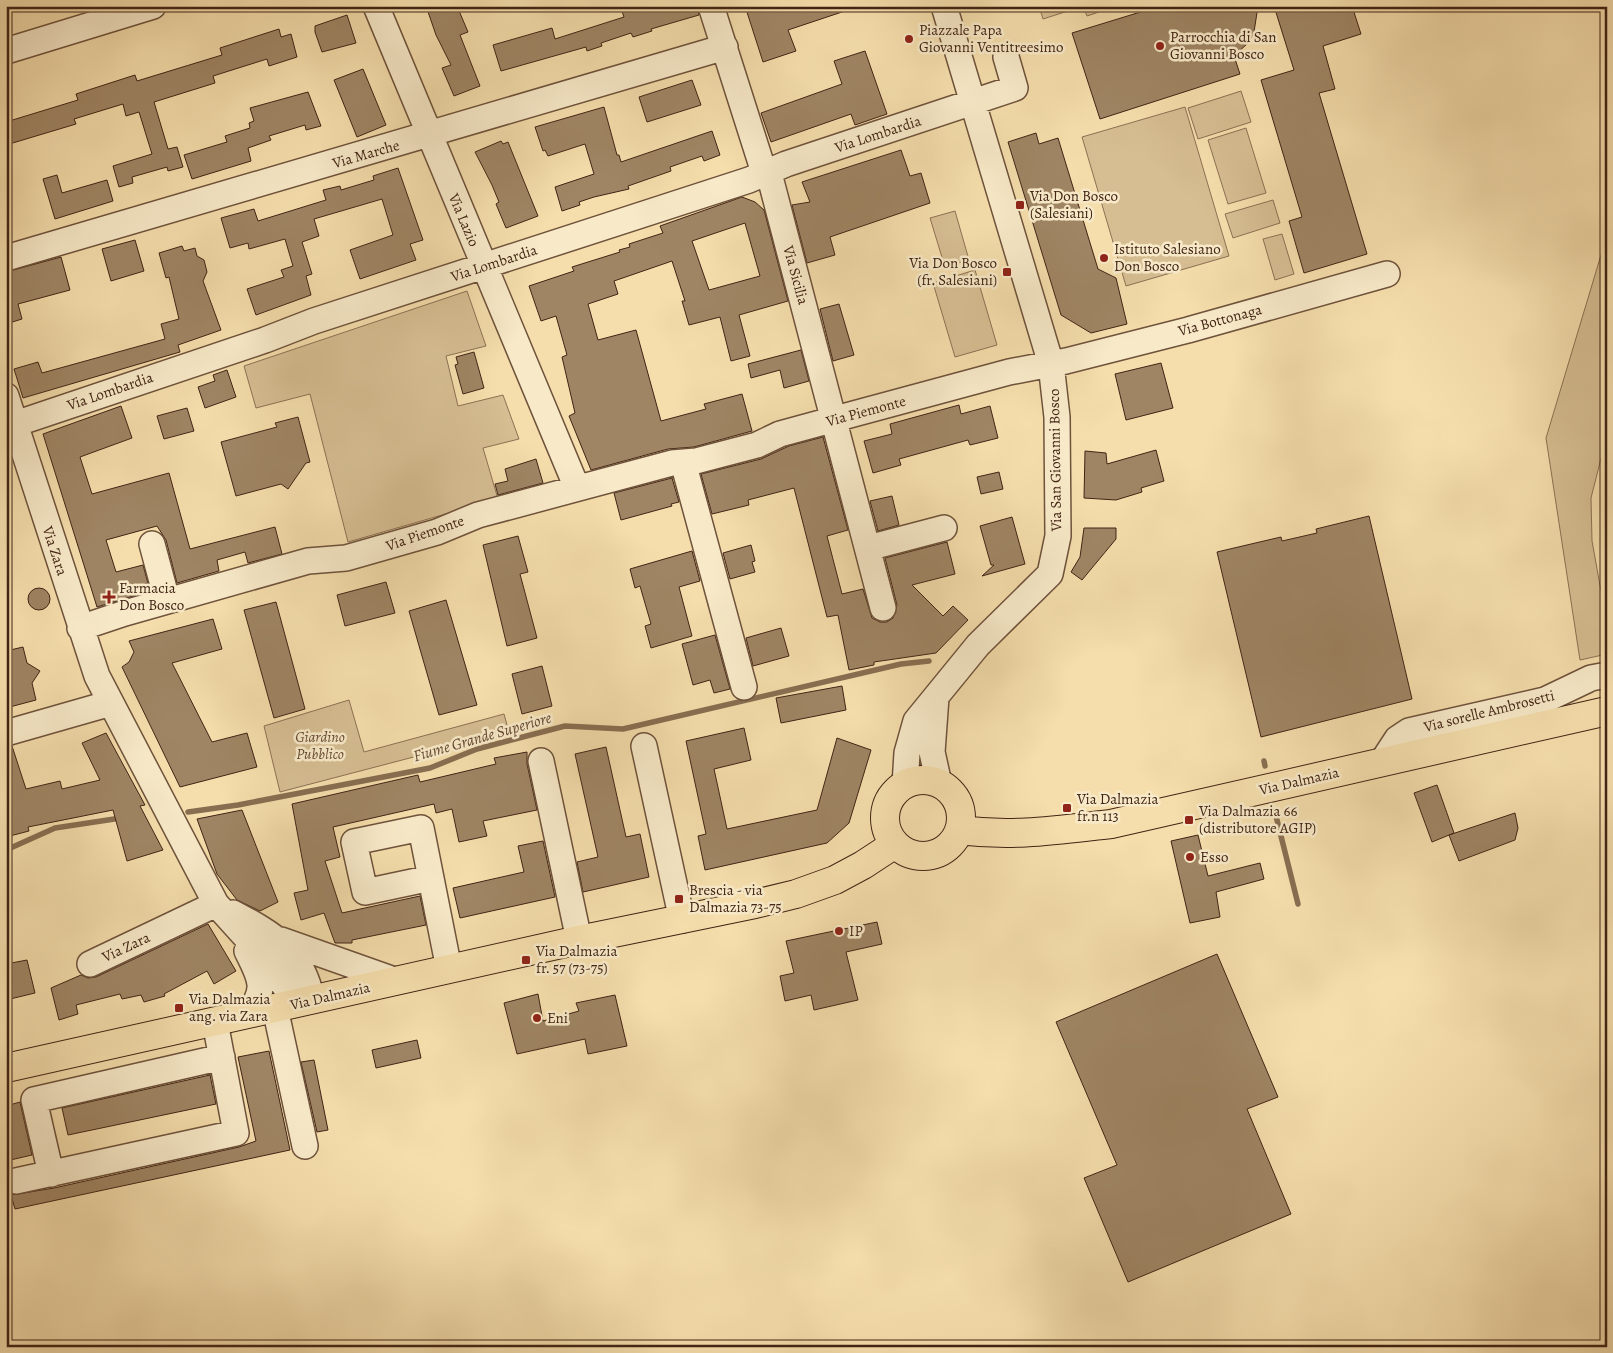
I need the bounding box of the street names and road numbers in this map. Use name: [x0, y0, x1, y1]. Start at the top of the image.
street label: Via Lombardia: [831, 111, 924, 158]
street label: Via Marche: [329, 135, 402, 173]
street label: Via Lazio: [443, 189, 484, 250]
street label: Via Lombardia: [447, 240, 540, 287]
street label: Via Sicilia: [778, 242, 813, 307]
street label: Via Bottonaga: [1175, 299, 1264, 341]
street label: Via Lombardia: [63, 367, 156, 415]
street label: Via San Giovanni Bosco: [1044, 388, 1066, 533]
street label: Via Piemonte: [823, 391, 908, 431]
street label: Via Piemonte: [382, 510, 467, 556]
street label: Via Zara: [37, 523, 72, 578]
street label: Via sorelle Ambrosetti: [1421, 685, 1556, 737]
street label: Via Dalmazia: [1256, 762, 1341, 800]
street label: Via Zara: [98, 927, 153, 967]
street label: Via Dalmazia: [287, 977, 372, 1015]

